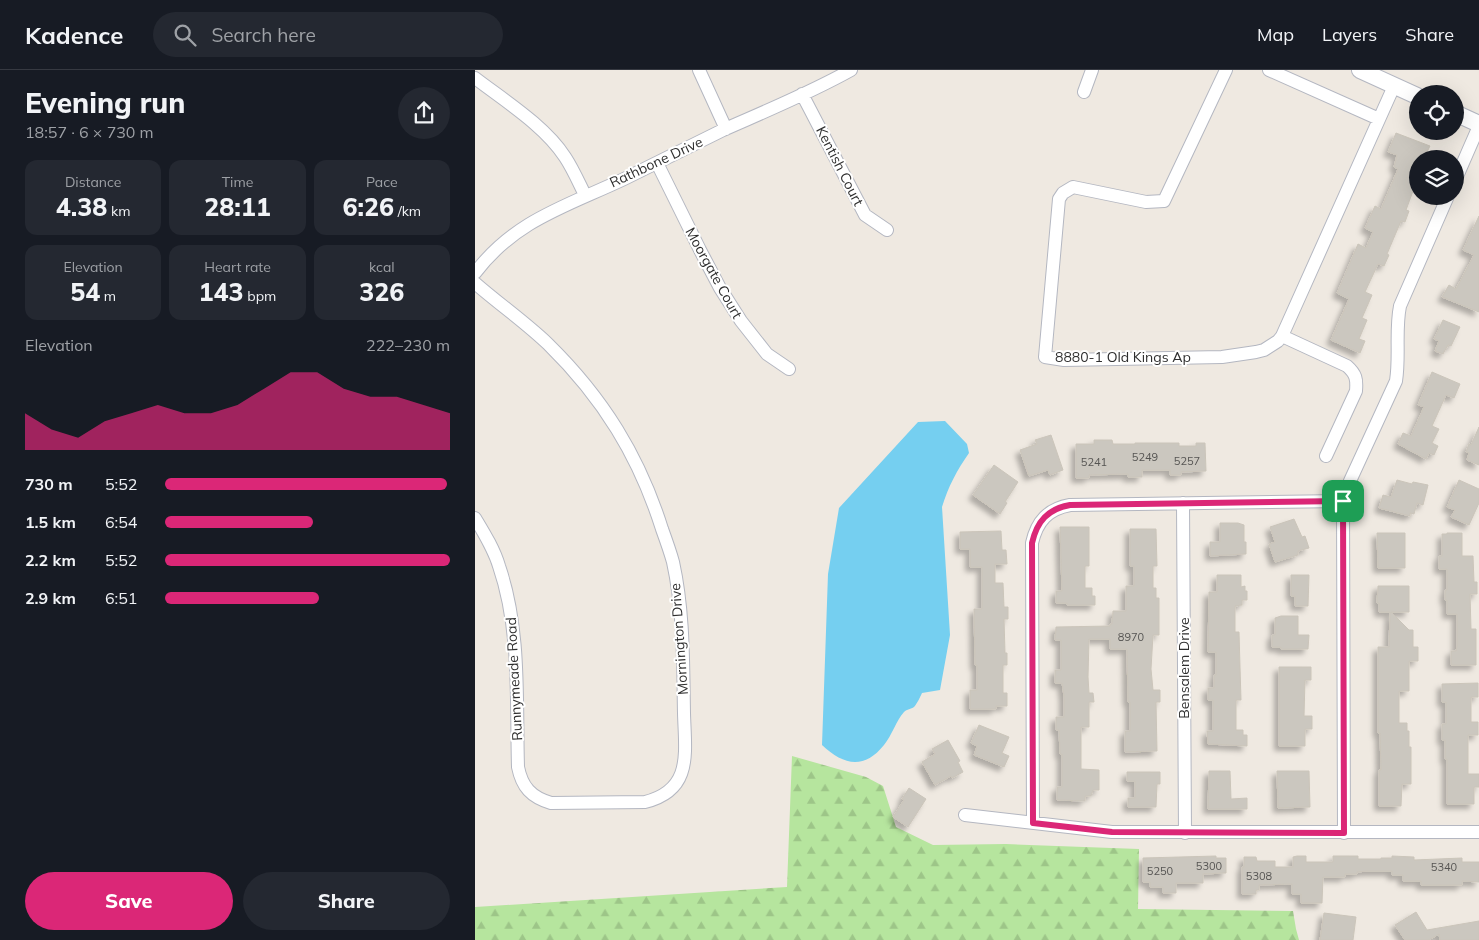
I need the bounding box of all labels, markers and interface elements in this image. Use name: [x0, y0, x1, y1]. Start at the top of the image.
search box: [153, 12, 503, 57]
text: Kadence: [25, 20, 123, 50]
icon: search: [171, 21, 199, 49]
text: Search here: [211, 23, 316, 47]
text: Map: [1257, 23, 1294, 46]
text: Layers: [1322, 23, 1377, 46]
text: Share: [1405, 23, 1454, 46]
text: Evening run: [25, 85, 185, 120]
map controls: [1409, 85, 1464, 205]
button: locate: [1409, 85, 1464, 140]
button: share: [398, 87, 450, 139]
text: 18:57 · 6 × 730 m: [25, 122, 154, 142]
street label: Kentish Court: [812, 123, 868, 209]
street label: Rathbone Drive: [606, 133, 706, 191]
button: layers: [1409, 150, 1464, 205]
text: Distance: [65, 173, 121, 191]
text: Time: [222, 173, 253, 191]
text: Pace: [366, 173, 398, 191]
text: 4.38: [56, 191, 107, 222]
text: 28:11: [204, 191, 271, 222]
text: 6:26: [343, 191, 394, 222]
text: km: [107, 202, 131, 220]
text: /km: [394, 202, 421, 220]
street label: Moorgate Court: [682, 224, 747, 322]
text: Elevation: [64, 258, 123, 276]
text: Heart rate: [204, 258, 271, 276]
text: kcal: [369, 258, 395, 276]
text: 54: [70, 276, 100, 307]
text: 143: [199, 276, 244, 307]
text: 326: [359, 276, 404, 307]
text: m: [100, 287, 116, 305]
text: bpm: [244, 287, 276, 305]
text: Elevation: [25, 335, 93, 355]
text: 222–230 m: [366, 335, 450, 355]
street label: 8880-1 Old Kings Ap: [1055, 348, 1191, 366]
house number: 5249: [1132, 450, 1158, 464]
house number: 5257: [1174, 454, 1200, 468]
house number: 5241: [1081, 455, 1107, 469]
text: 730 m: [25, 474, 73, 494]
text: 5:52: [105, 474, 137, 494]
pin: [1322, 480, 1364, 522]
icon: arrive: [1329, 487, 1357, 515]
text: 1.5 km: [25, 512, 76, 532]
text: 6:54: [105, 512, 137, 532]
text: 2.2 km: [25, 550, 76, 570]
text: 5:52: [105, 550, 137, 570]
street label: Mornington Drive: [666, 583, 692, 695]
text: 2.9 km: [25, 588, 76, 608]
text: 6:51: [105, 588, 137, 608]
street label: Runnymeade Road: [502, 617, 526, 741]
street label: Bensalem Drive: [1175, 617, 1193, 719]
house number: 8970: [1118, 630, 1145, 644]
house number: 5300: [1196, 859, 1223, 873]
house number: 5340: [1431, 860, 1458, 874]
house number: 5250: [1147, 864, 1174, 878]
house number: 5308: [1246, 869, 1273, 883]
button: Save: [25, 872, 233, 930]
button: Share: [243, 872, 450, 930]

